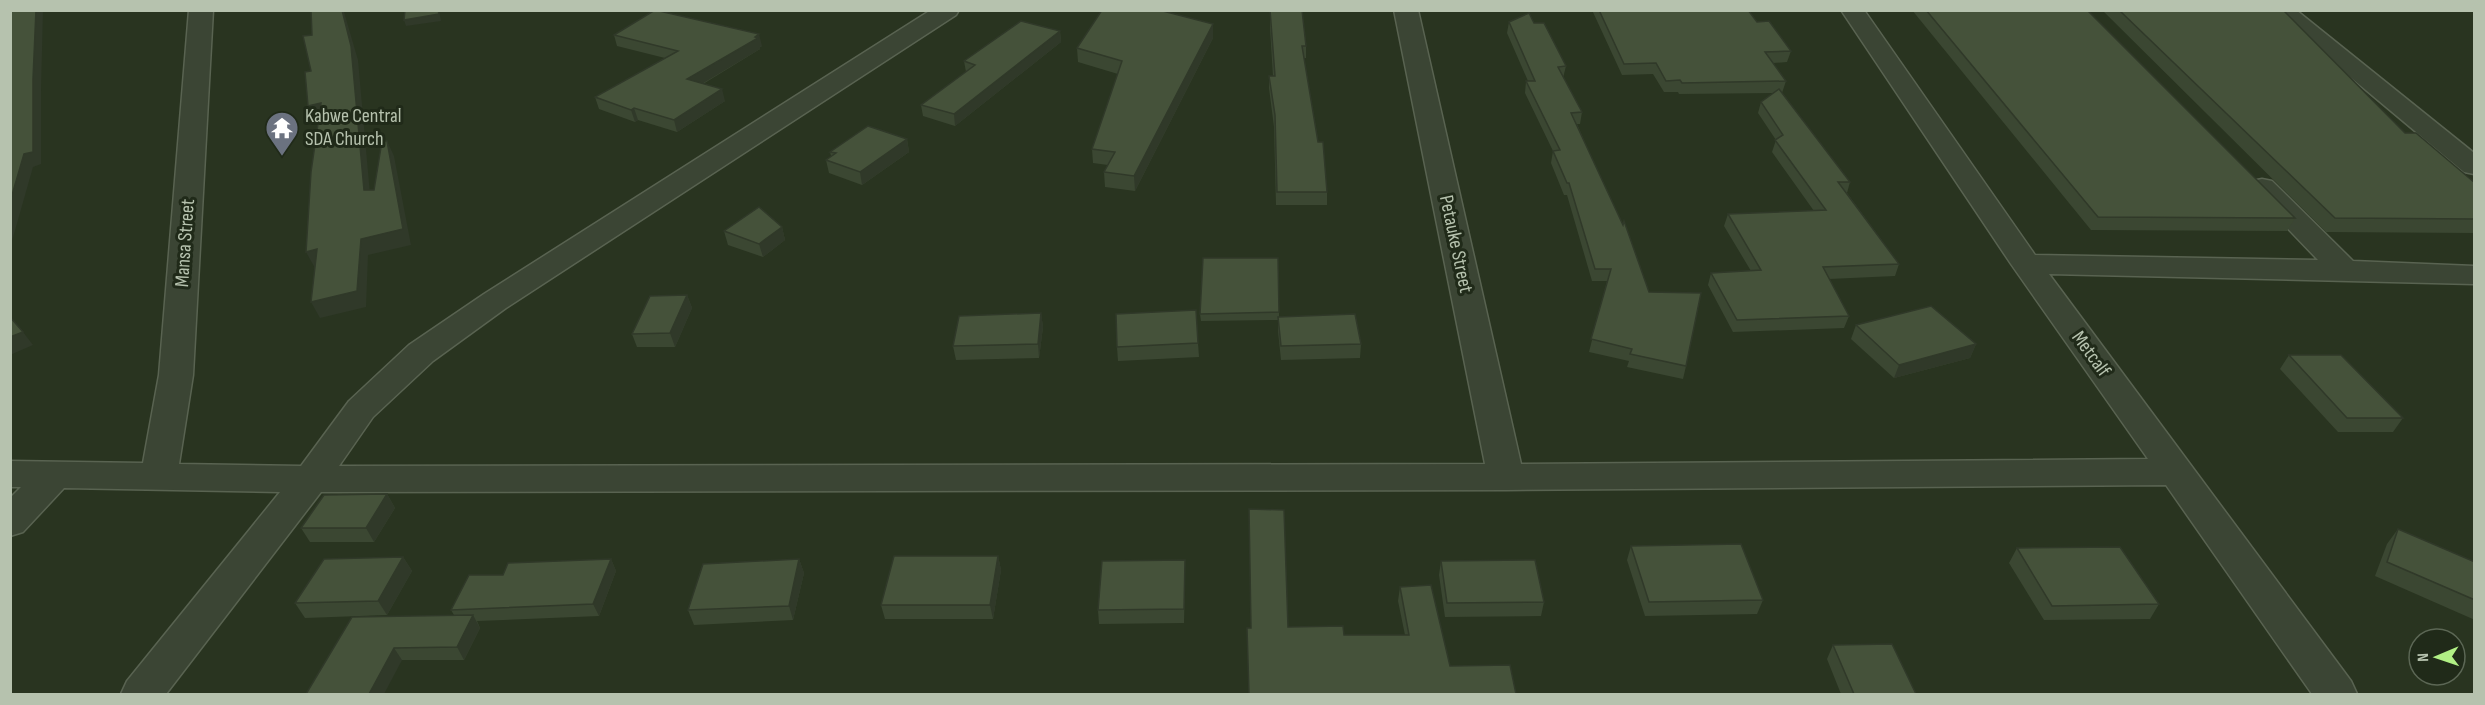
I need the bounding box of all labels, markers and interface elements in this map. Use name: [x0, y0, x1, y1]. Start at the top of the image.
place label: Kabwe Central SDA Church: [305, 104, 401, 151]
temple icon: Kabwe Central SDA Church: [264, 110, 300, 157]
street label: Petauke Street: [1434, 193, 1478, 295]
street label: Mansa Street: [170, 198, 200, 288]
street label: Metcalf: [2066, 326, 2116, 382]
north arrow: [2407, 627, 2467, 687]
text: N: [2414, 653, 2433, 662]

